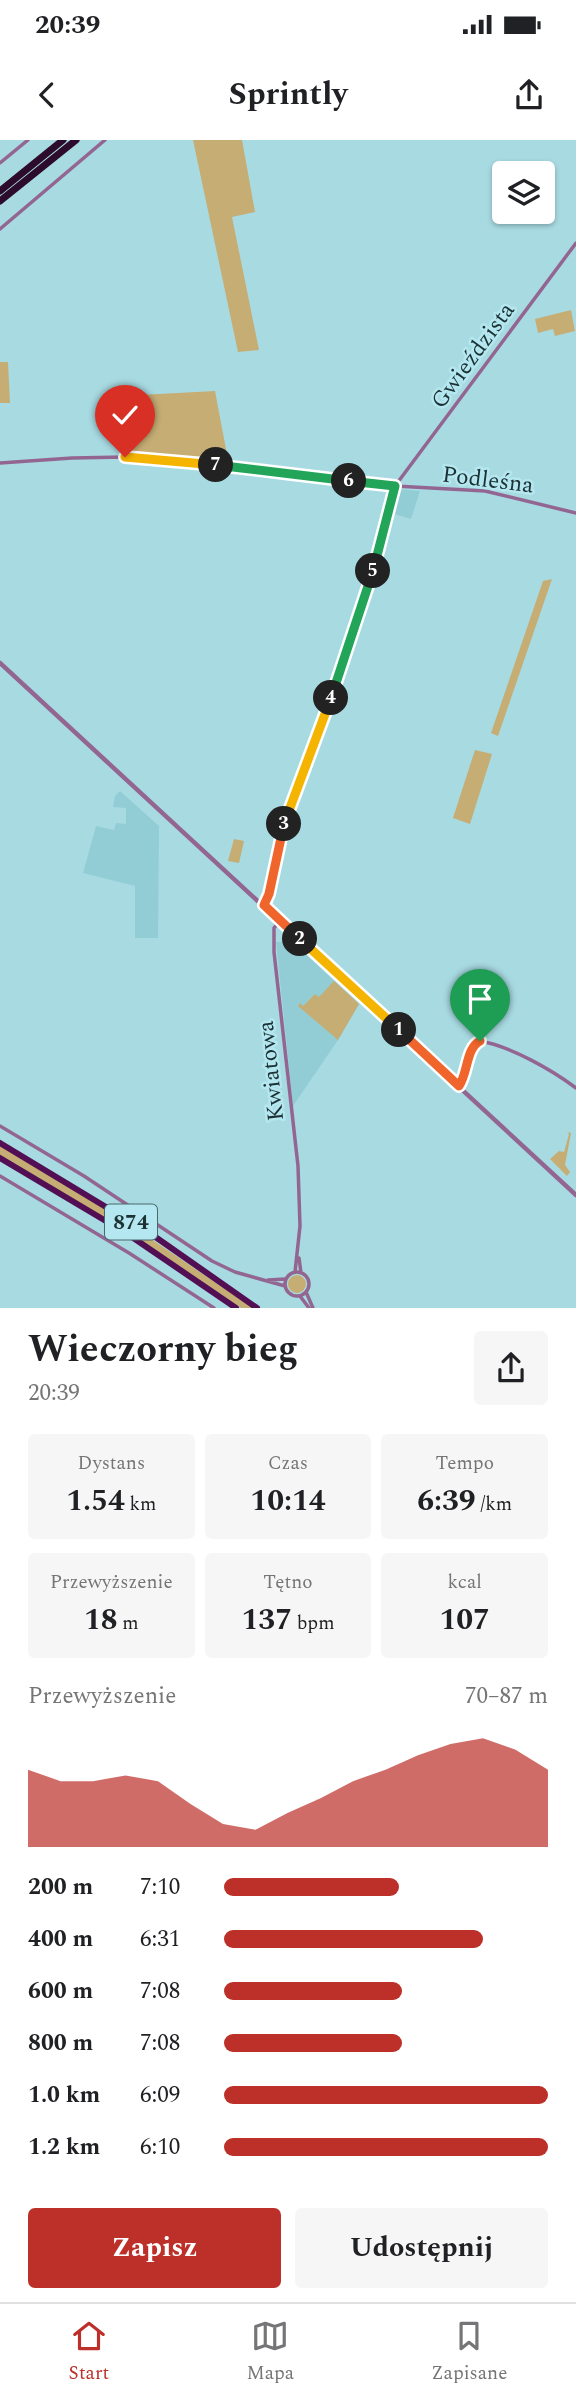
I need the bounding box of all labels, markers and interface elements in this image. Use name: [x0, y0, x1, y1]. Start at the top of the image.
text: 20:39: [35, 5, 100, 45]
text: Sprintly: [228, 70, 348, 119]
icon: back: [28, 76, 66, 114]
icon: share: [510, 76, 548, 114]
map controls: [492, 161, 555, 224]
button: layers: [492, 161, 555, 224]
street label: Gwieździsta: [422, 295, 524, 416]
pin: [95, 385, 155, 457]
icon: check: [106, 396, 144, 434]
pin: 7: [198, 448, 234, 482]
text: 7: [210, 450, 221, 479]
street label: Podleśna: [440, 458, 536, 503]
pin: 6: [332, 464, 366, 498]
text: 6: [343, 466, 354, 495]
pin: 5: [356, 554, 390, 588]
text: 5: [367, 556, 378, 585]
pin: 4: [314, 680, 348, 716]
text: 4: [325, 683, 336, 712]
pin: 3: [266, 806, 302, 842]
text: 3: [278, 809, 289, 838]
pin: 2: [282, 922, 318, 956]
text: 2: [294, 924, 305, 953]
pin: [450, 969, 510, 1041]
icon: arrive: [461, 980, 499, 1018]
pin: 1: [382, 1012, 416, 1048]
text: 1: [393, 1015, 404, 1044]
street label: Kwiatowa: [249, 1019, 294, 1123]
road number: 874: [105, 1204, 157, 1240]
text: Wieczorny bieg: [28, 1321, 298, 1379]
button: share: [474, 1331, 548, 1405]
text: 20:39: [28, 1376, 80, 1411]
text: Dystans: [78, 1449, 145, 1478]
text: Czas: [268, 1449, 308, 1478]
text: Tempo: [435, 1449, 494, 1478]
text: 1.54: [66, 1478, 125, 1524]
text: 10:14: [250, 1478, 326, 1524]
text: 6:39: [417, 1478, 476, 1524]
text: km: [125, 1490, 156, 1519]
text: /km: [476, 1490, 512, 1519]
text: Przewyższenie: [50, 1568, 173, 1597]
text: Tętno: [263, 1568, 313, 1597]
text: kcal: [448, 1568, 482, 1597]
text: 18: [84, 1597, 118, 1643]
text: 137: [241, 1597, 292, 1643]
text: 107: [439, 1597, 490, 1643]
text: m: [118, 1609, 139, 1638]
text: bpm: [292, 1609, 335, 1638]
text: Przewyższenie: [28, 1679, 176, 1714]
text: 70–87 m: [465, 1679, 548, 1714]
text: 200 m: [28, 1870, 93, 1905]
text: 7:10: [140, 1870, 180, 1905]
text: 400 m: [28, 1922, 93, 1957]
text: 6:31: [140, 1922, 180, 1957]
text: 600 m: [28, 1974, 93, 2009]
text: 7:08: [140, 1974, 180, 2009]
text: 800 m: [28, 2026, 93, 2061]
text: 7:08: [140, 2026, 180, 2061]
text: 1.0 km: [28, 2078, 100, 2113]
text: 6:09: [140, 2078, 180, 2113]
text: 1.2 km: [28, 2130, 100, 2165]
text: 6:10: [140, 2130, 180, 2165]
button: Zapisz: [28, 2208, 281, 2288]
button: Udostępnij: [295, 2208, 548, 2288]
tab: Start: [69, 2317, 109, 2388]
tab: Mapa: [246, 2317, 294, 2388]
tab: Zapisane: [431, 2317, 507, 2388]

